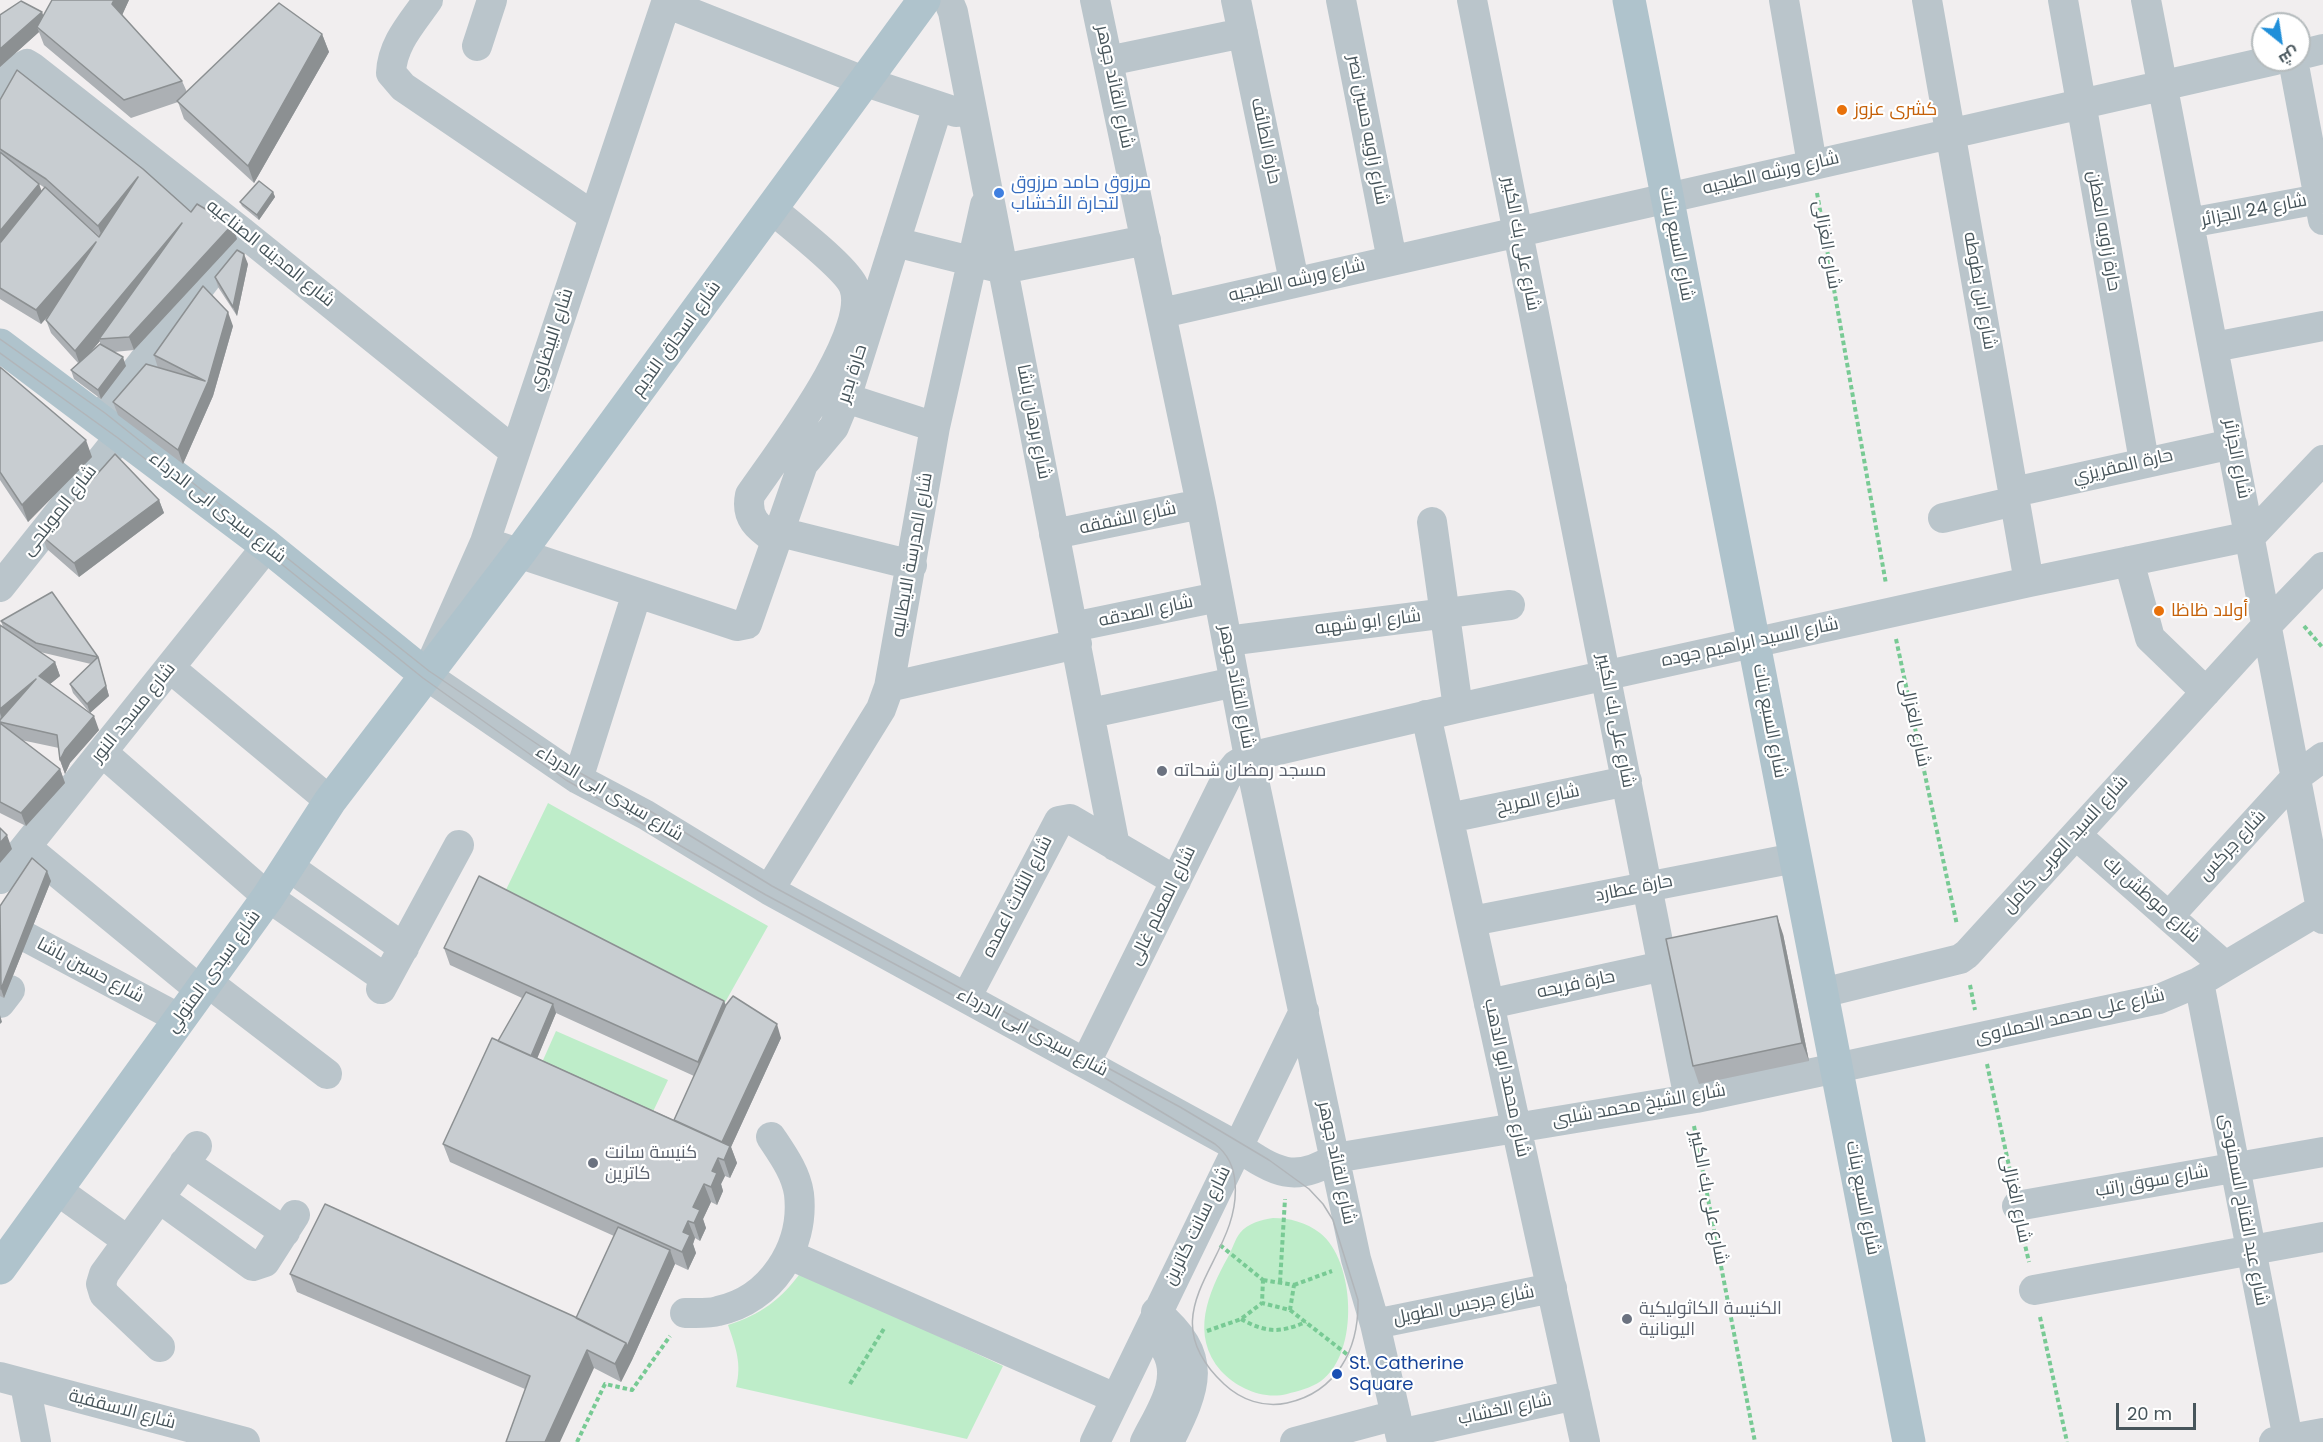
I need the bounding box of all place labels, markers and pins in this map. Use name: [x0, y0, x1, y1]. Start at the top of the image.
place label: كشرى عزوز: [1854, 99, 1937, 121]
marker: كشرى عزوز: [1835, 103, 1849, 117]
place label: مرزوق حامد مرزوق لتجارة الأخشاب: [1011, 172, 1151, 214]
marker: مرزوق حامد مرزوق لتجارة الأخشاب: [992, 186, 1006, 200]
place label: أولاد ظاظا: [2171, 600, 2248, 622]
marker: أولاد ظاظا: [2152, 604, 2166, 618]
place label: مسجد رمضان شحاته: [1174, 760, 1326, 782]
marker: مسجد رمضان شحاته: [1155, 764, 1169, 778]
place label: كنيسة سانت كاترين: [605, 1142, 697, 1184]
marker: كنيسة سانت كاترين: [586, 1156, 600, 1170]
place label: الكنيسة الكاثوليكية اليونانية: [1639, 1298, 1782, 1340]
marker: الكنيسة الكاثوليكية اليونانية: [1620, 1312, 1634, 1326]
place label: St. Catherine Square: [1349, 1353, 1464, 1396]
marker: St. Catherine Square: [1330, 1367, 1344, 1381]

